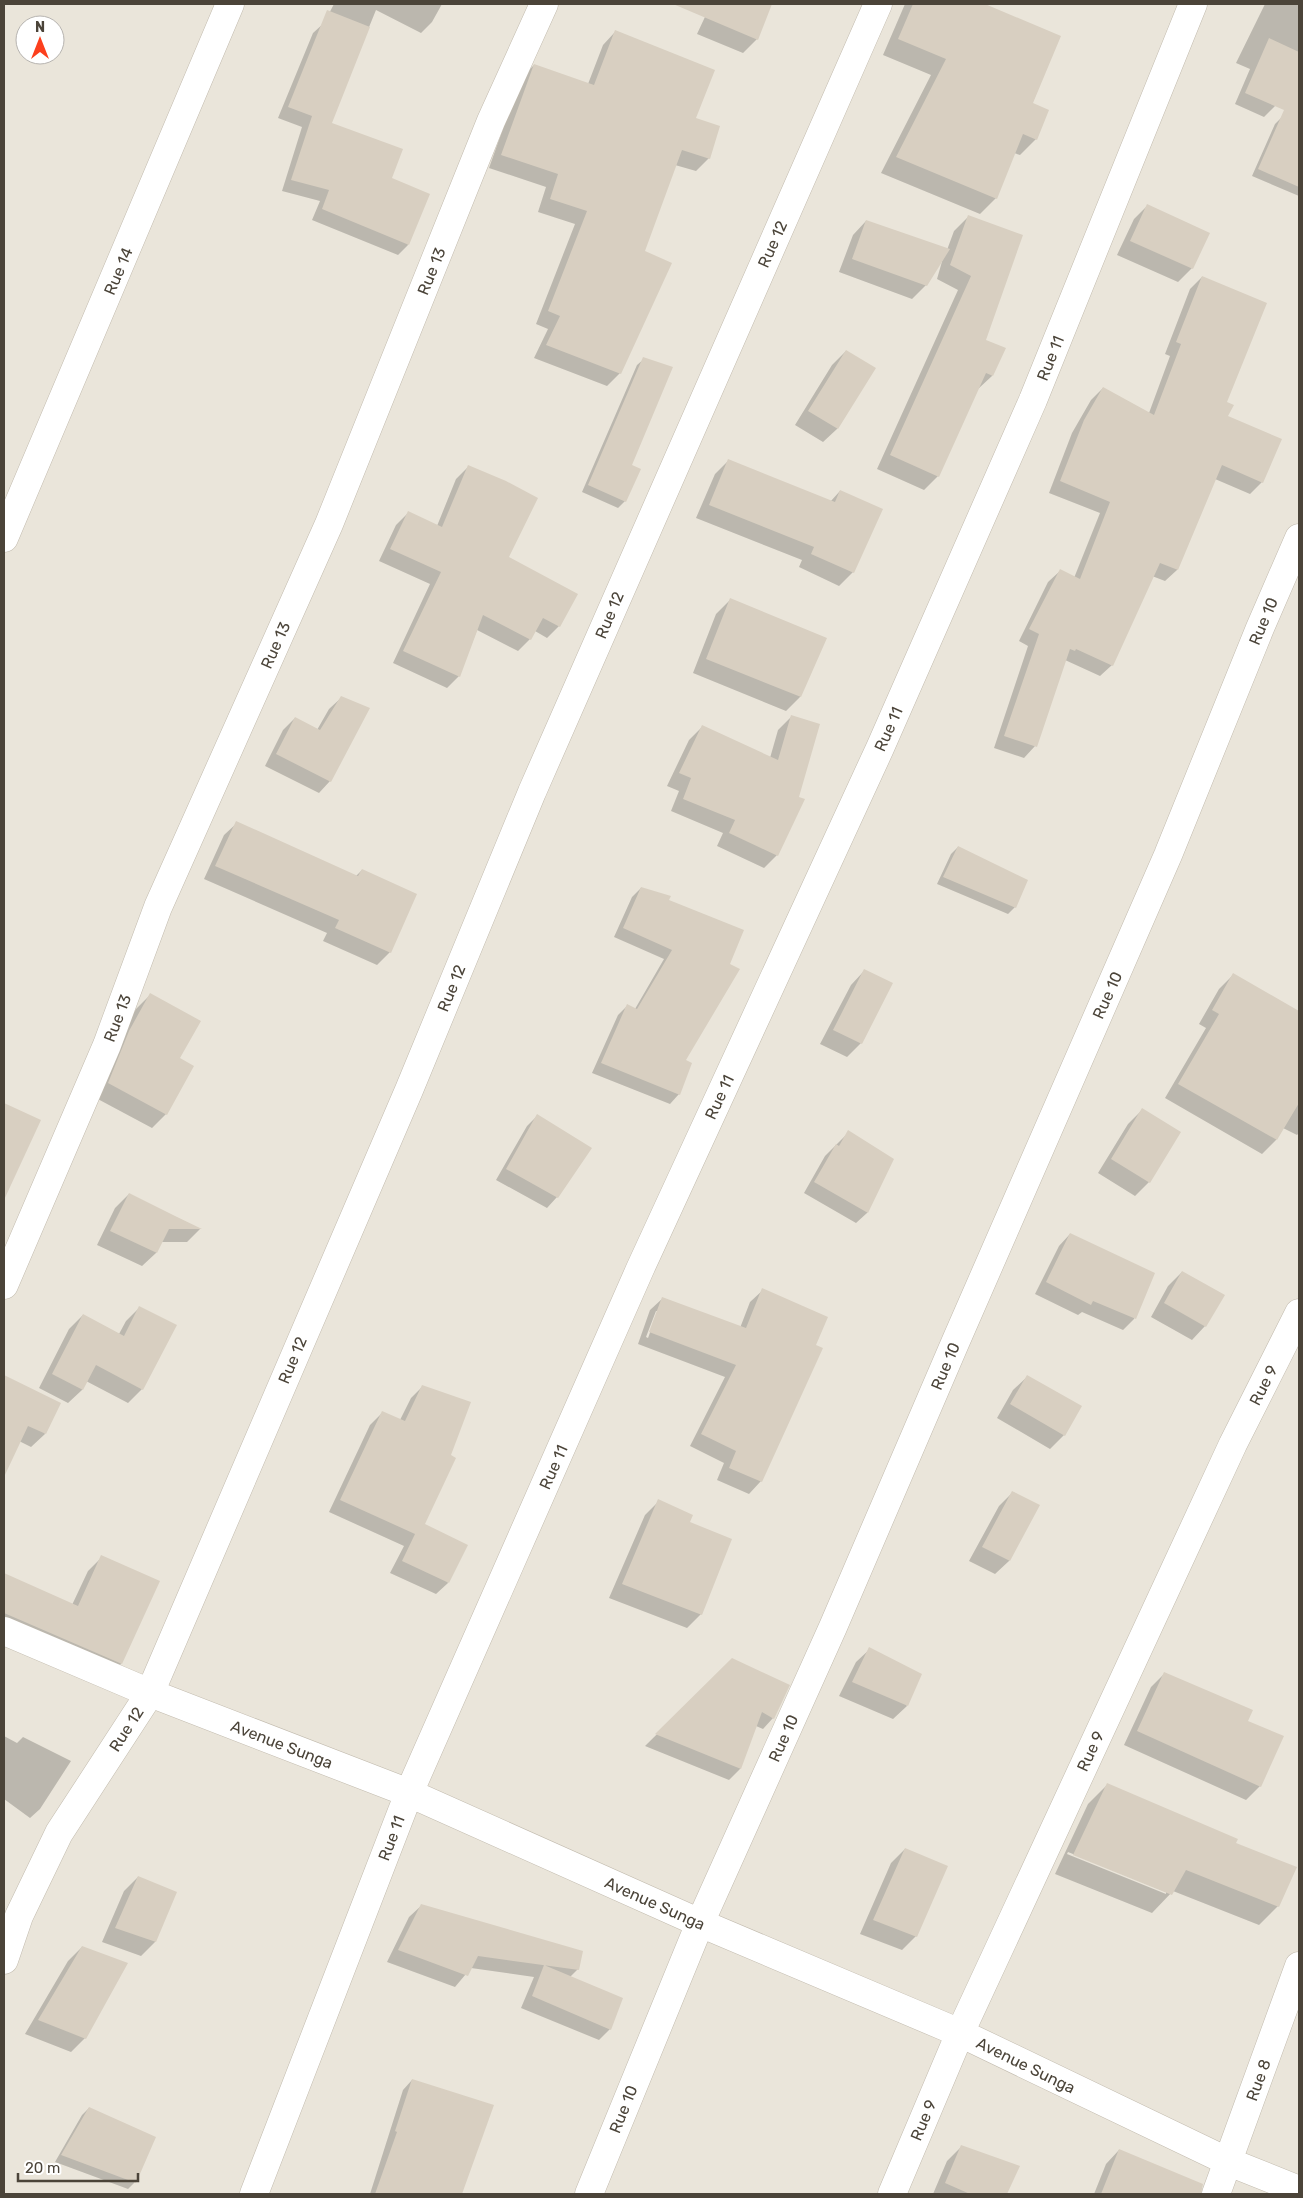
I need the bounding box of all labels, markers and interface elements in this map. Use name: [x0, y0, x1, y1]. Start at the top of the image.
north arrow: [15, 15, 65, 65]
text: N: [35, 19, 45, 36]
street label: Rue 12: [754, 218, 791, 271]
street label: Rue 14: [100, 245, 137, 298]
street label: Rue 13: [413, 245, 450, 298]
street label: Rue 11: [1033, 333, 1068, 383]
street label: Rue 12: [591, 589, 628, 642]
street label: Rue 10: [1245, 594, 1282, 648]
street label: Rue 13: [257, 619, 294, 672]
street label: Rue 11: [870, 704, 907, 754]
street label: Rue 12: [433, 962, 469, 1015]
street label: Rue 10: [1089, 968, 1126, 1022]
street label: Rue 13: [100, 992, 135, 1045]
street label: Rue 11: [701, 1072, 738, 1122]
street label: Rue 12: [274, 1334, 311, 1387]
street label: Rue 10: [927, 1339, 964, 1393]
street label: Rue 9: [1245, 1362, 1282, 1408]
street label: Rue 11: [535, 1442, 572, 1492]
street label: Rue 12: [105, 1703, 148, 1755]
street label: Rue 10: [765, 1711, 802, 1765]
street label: Avenue Sunga: [228, 1716, 335, 1773]
street label: Rue 9: [1073, 1728, 1108, 1774]
street label: Rue 11: [374, 1813, 409, 1863]
street label: Avenue Sunga: [602, 1873, 708, 1934]
street label: Avenue Sunga: [973, 2033, 1078, 2098]
street label: Rue 8: [1242, 2057, 1275, 2104]
street label: Rue 10: [605, 2082, 642, 2136]
street label: Rue 9: [906, 2097, 941, 2143]
scale bar: [18, 2150, 138, 2182]
text: 20 m: [25, 2159, 60, 2177]

